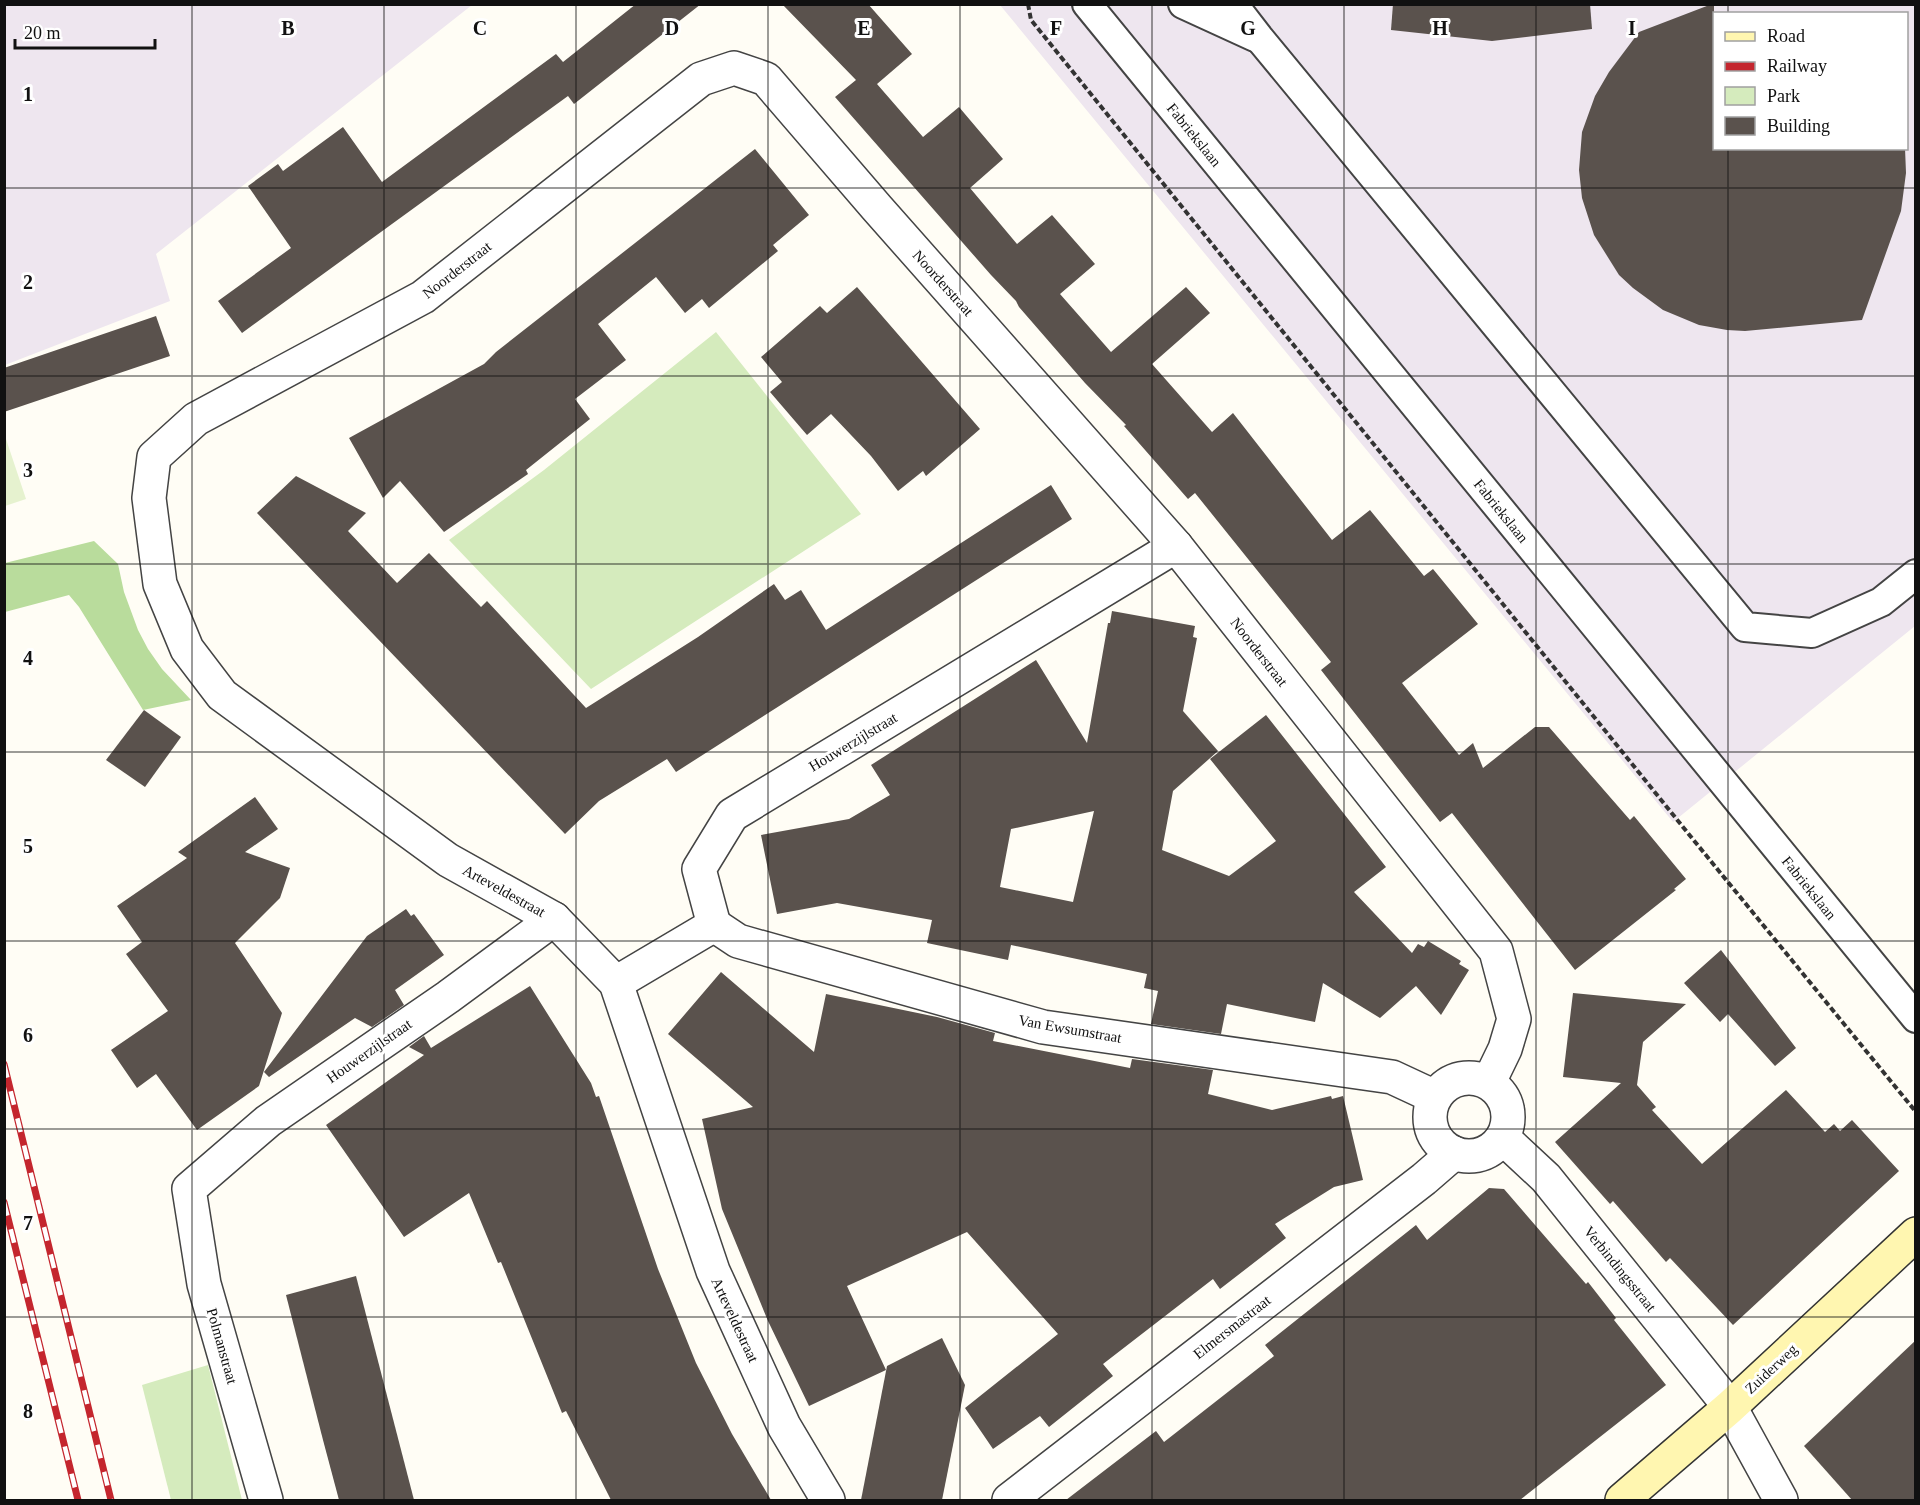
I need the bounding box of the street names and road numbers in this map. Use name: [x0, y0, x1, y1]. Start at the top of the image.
street label: Fabriekslaan: [1164, 100, 1225, 170]
street label: Noorderstraat: [420, 238, 495, 302]
street label: Noorderstraat: [909, 247, 977, 320]
street label: Fabriekslaan: [1471, 476, 1532, 546]
street label: Noorderstraat: [1227, 615, 1291, 690]
street label: Houwerzijlstraat: [806, 709, 901, 775]
street label: Fabriekslaan: [1779, 853, 1840, 923]
street label: Arteveldestraat: [460, 862, 549, 921]
street label: Van Ewsumstraat: [1017, 1012, 1124, 1046]
street label: Houwerzijlstraat: [323, 1015, 415, 1086]
street label: Verbindingsstraat: [1581, 1223, 1660, 1315]
street label: Arteveldestraat: [708, 1275, 762, 1366]
street label: Elmersmastraat: [1190, 1291, 1274, 1362]
street label: Polmanstraat: [204, 1306, 241, 1387]
street label: Zuiderweg: [1742, 1341, 1801, 1397]

